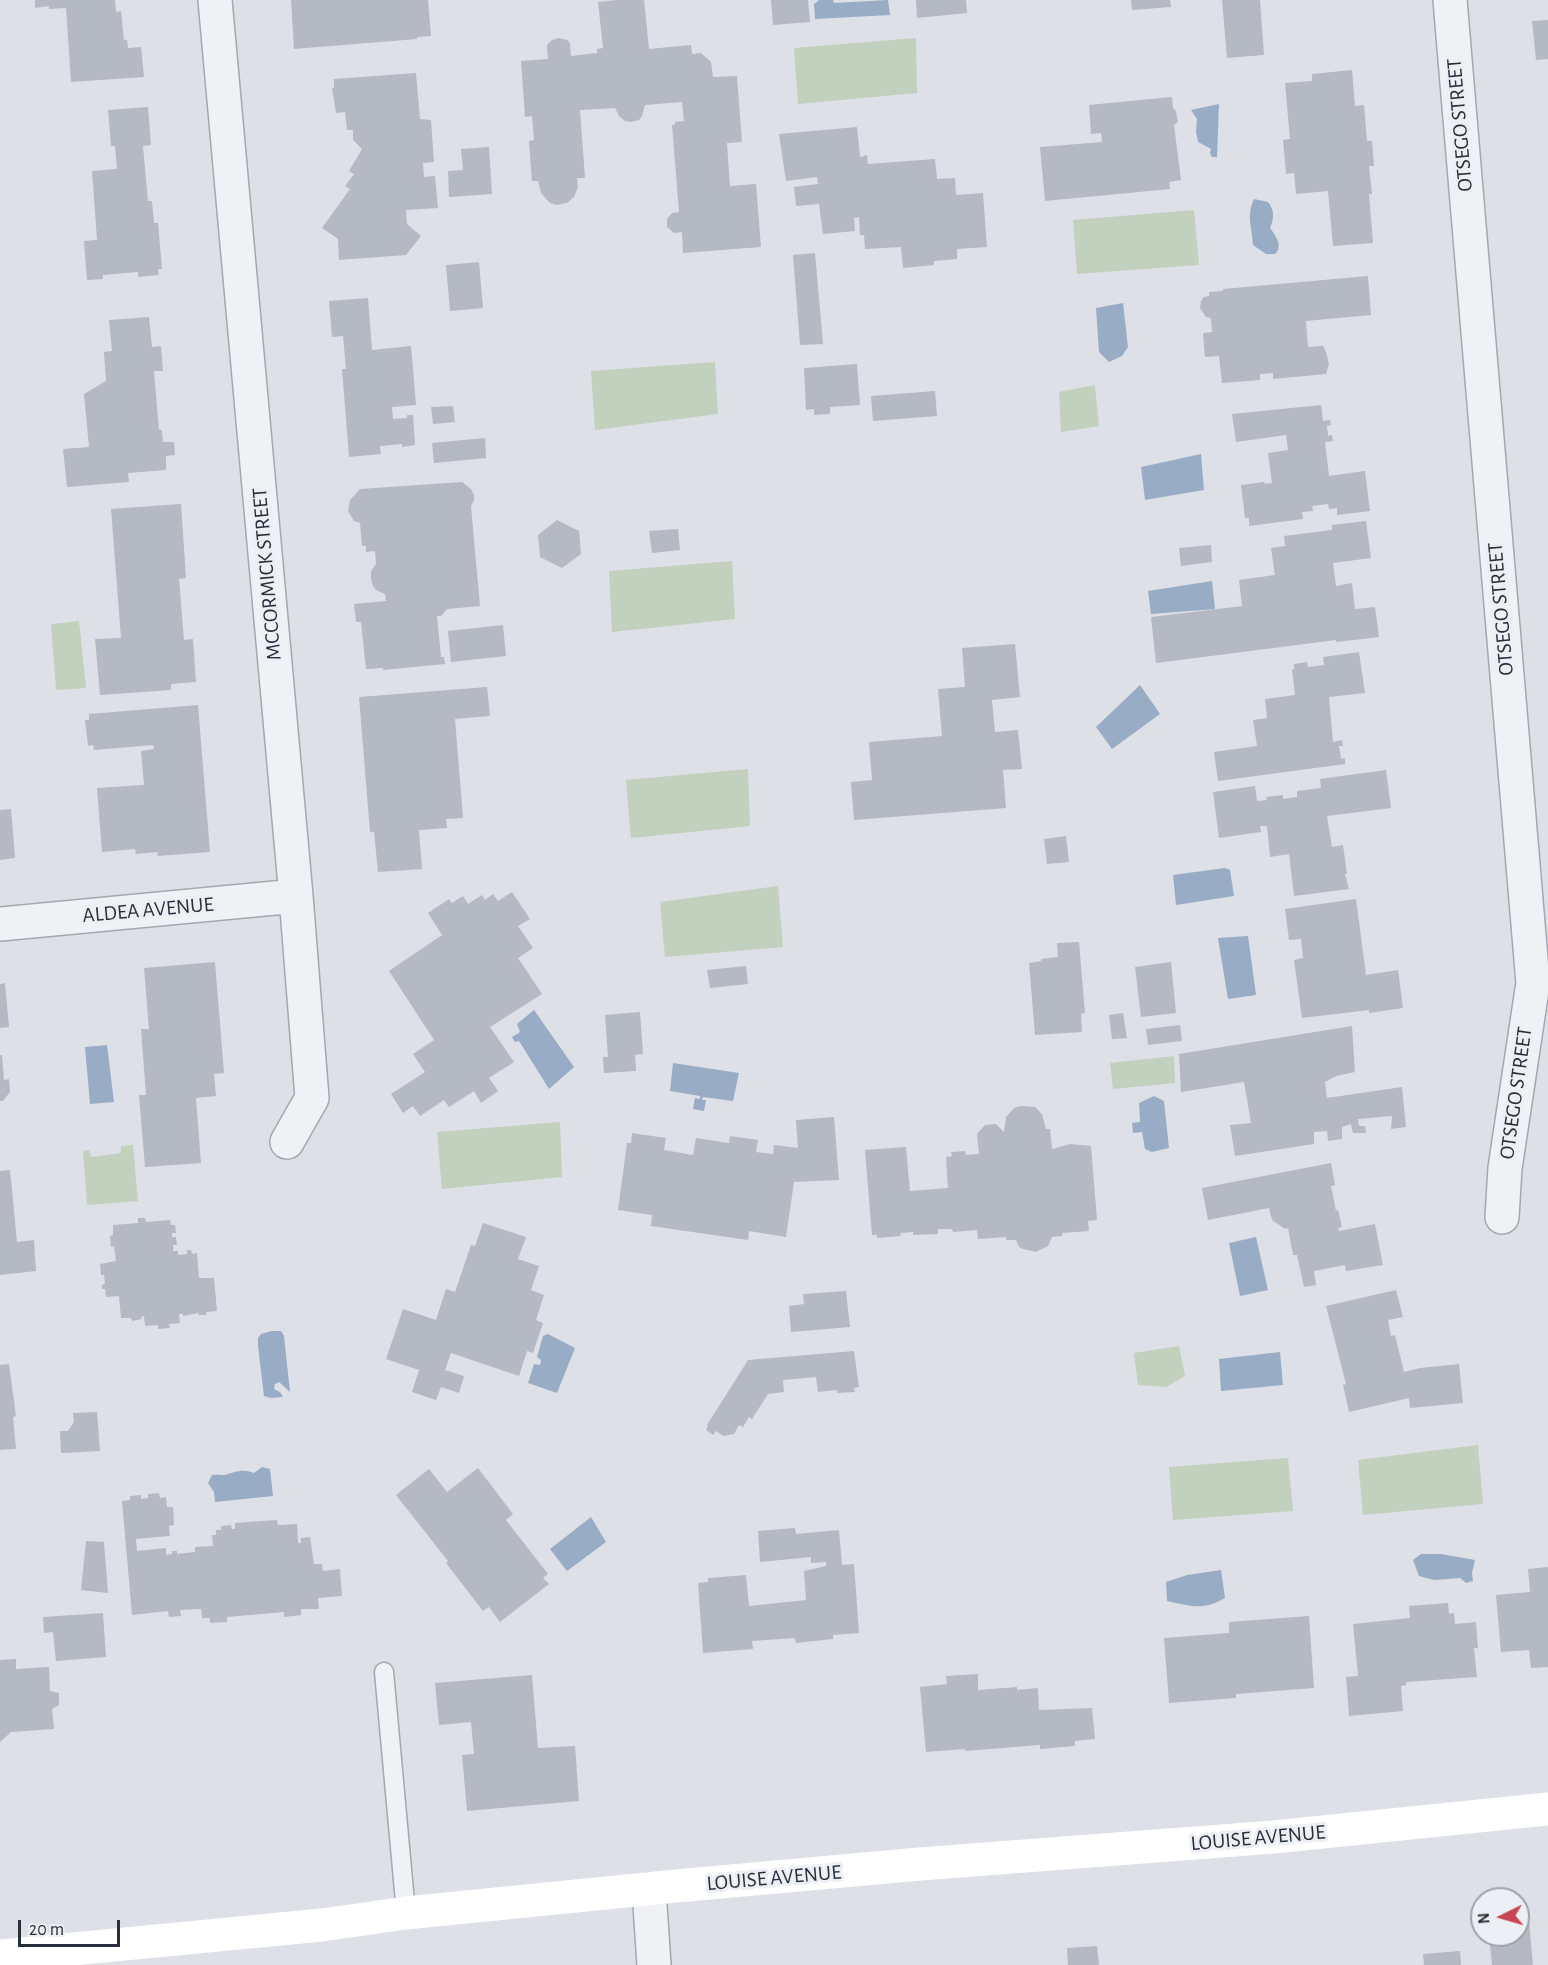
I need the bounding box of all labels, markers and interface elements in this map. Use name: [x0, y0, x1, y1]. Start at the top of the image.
street label: OTSEGO STREET: [1442, 57, 1478, 193]
street label: MCCORMICK STREET: [247, 487, 287, 661]
street label: OTSEGO STREET: [1483, 541, 1519, 677]
street label: ALDEA AVENUE: [81, 892, 215, 928]
street label: OTSEGO STREET: [1494, 1025, 1538, 1161]
street label: LOUISE AVENUE: [1190, 1820, 1326, 1856]
street label: LOUISE AVENUE: [706, 1860, 842, 1896]
north arrow: [1470, 1887, 1530, 1947]
scale bar: [21, 1908, 123, 1946]
text: N: [1476, 1912, 1493, 1925]
text: 20 m: [29, 1921, 64, 1939]

